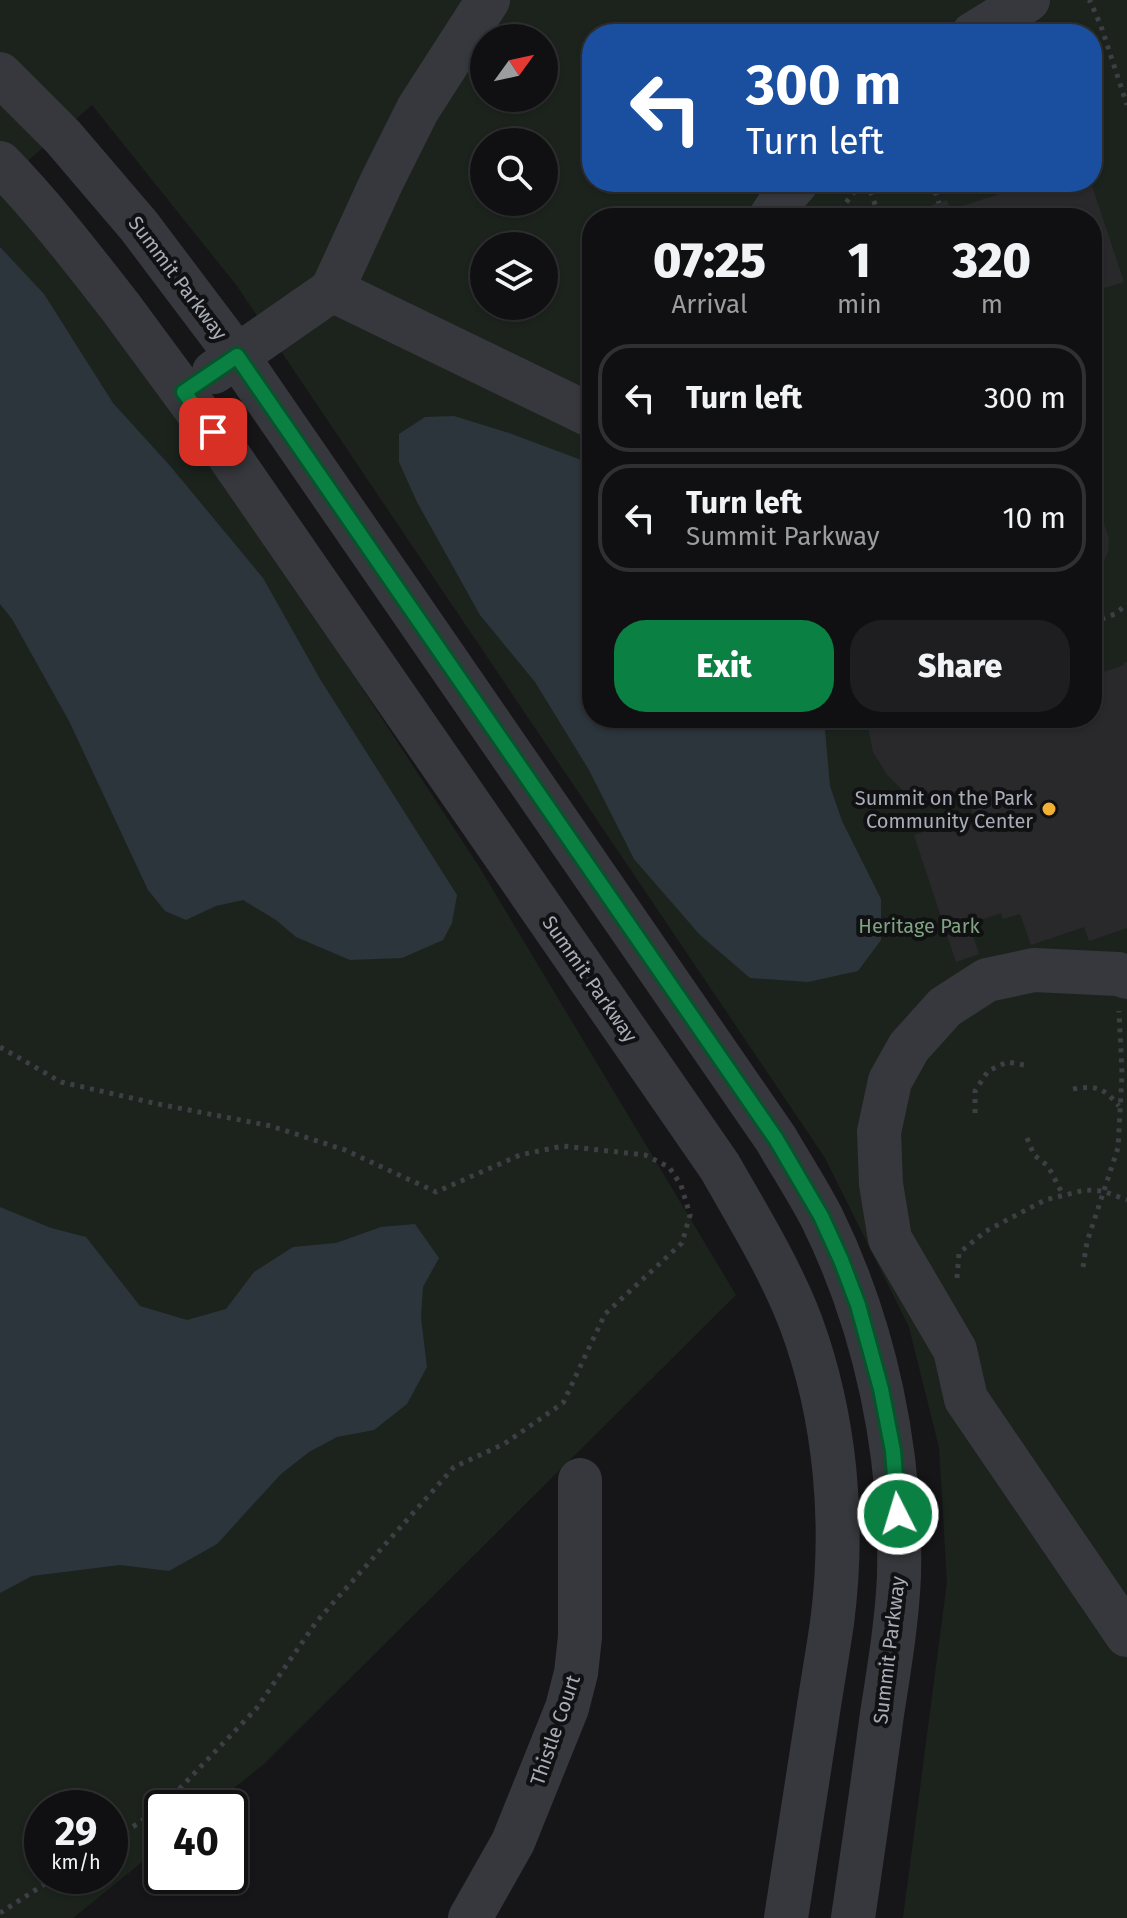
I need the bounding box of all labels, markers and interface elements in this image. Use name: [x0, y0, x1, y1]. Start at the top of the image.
north arrow: [470, 24, 558, 112]
map controls: [470, 24, 558, 320]
text: 300 m: [746, 52, 901, 119]
icon: left: [614, 56, 718, 160]
text: Turn left: [746, 120, 884, 164]
button: search: [470, 128, 558, 216]
street label: Summit Parkway: [124, 211, 232, 345]
button: layers: [470, 232, 558, 320]
text: 07:25: [653, 232, 766, 290]
text: 1: [848, 232, 871, 290]
text: 320: [953, 232, 1031, 290]
text: Arrival: [671, 289, 748, 320]
text: min: [837, 289, 882, 320]
text: m: [981, 289, 1003, 320]
icon: left: [618, 376, 662, 420]
text: Turn left: [686, 380, 802, 416]
text: 300 m: [984, 380, 1066, 416]
pin: [179, 398, 247, 466]
icon: arrive: [191, 410, 235, 454]
text: Turn left: [686, 485, 802, 521]
icon: left: [618, 496, 662, 540]
text: 10 m: [1003, 500, 1066, 536]
text: Summit Parkway: [686, 521, 880, 552]
button: Exit: [614, 620, 834, 712]
button: Share: [850, 620, 1070, 712]
place label: Summit on the Park Community Center: [855, 786, 1034, 833]
marker: Summit on the Park Community Center: [1040, 800, 1058, 818]
street label: Summit Parkway: [537, 911, 643, 1047]
park label: Heritage Park: [858, 914, 980, 938]
position arrow: [856, 1472, 940, 1556]
street label: Summit Parkway: [868, 1575, 910, 1725]
street label: Thistle Court: [525, 1671, 585, 1788]
speed limit sign: 40: [144, 1790, 248, 1894]
text: 29: [55, 1808, 97, 1856]
text: km/h: [51, 1850, 101, 1874]

